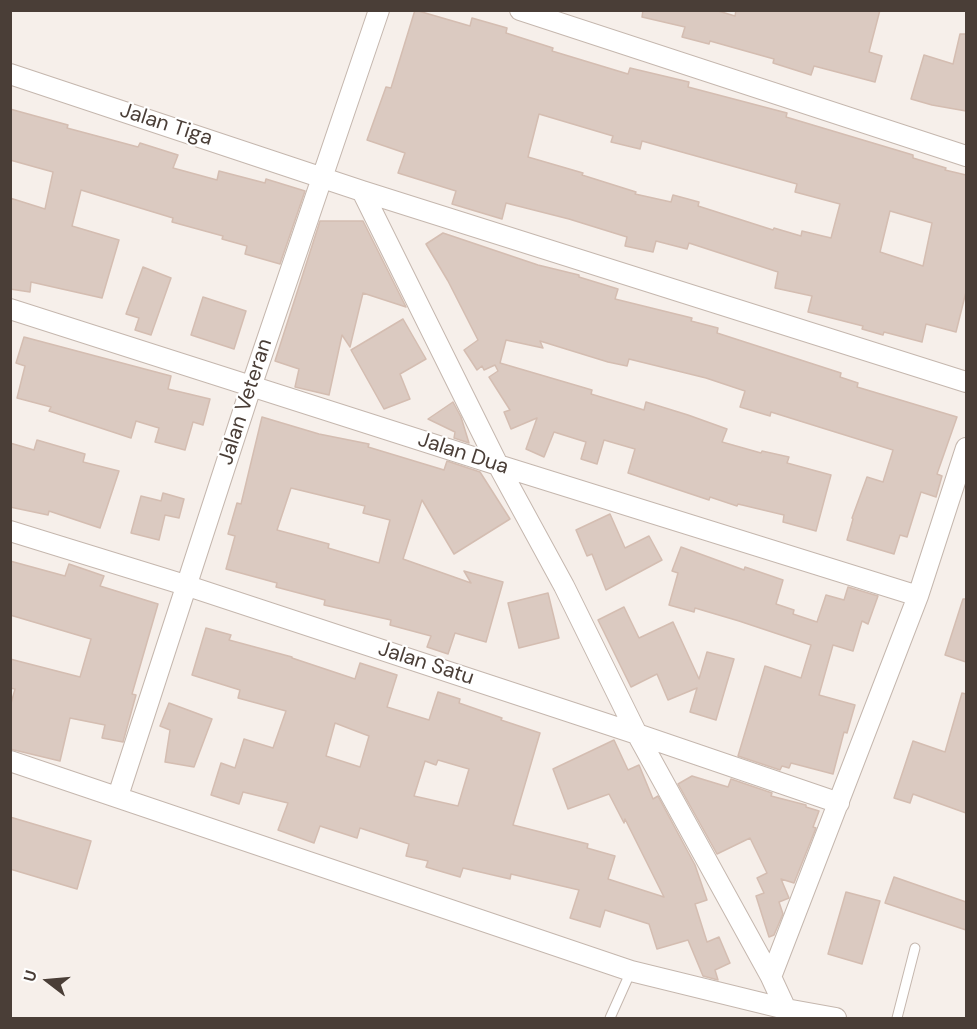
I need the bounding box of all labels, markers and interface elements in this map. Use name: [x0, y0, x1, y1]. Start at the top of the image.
street label: Jalan Tiga: [117, 98, 215, 152]
street label: Jalan Veteran: [214, 336, 278, 468]
street label: Jalan Dua: [415, 428, 511, 480]
street label: Jalan Satu: [375, 637, 477, 691]
north arrow: [18, 951, 78, 1011]
text: U: [19, 968, 42, 984]

